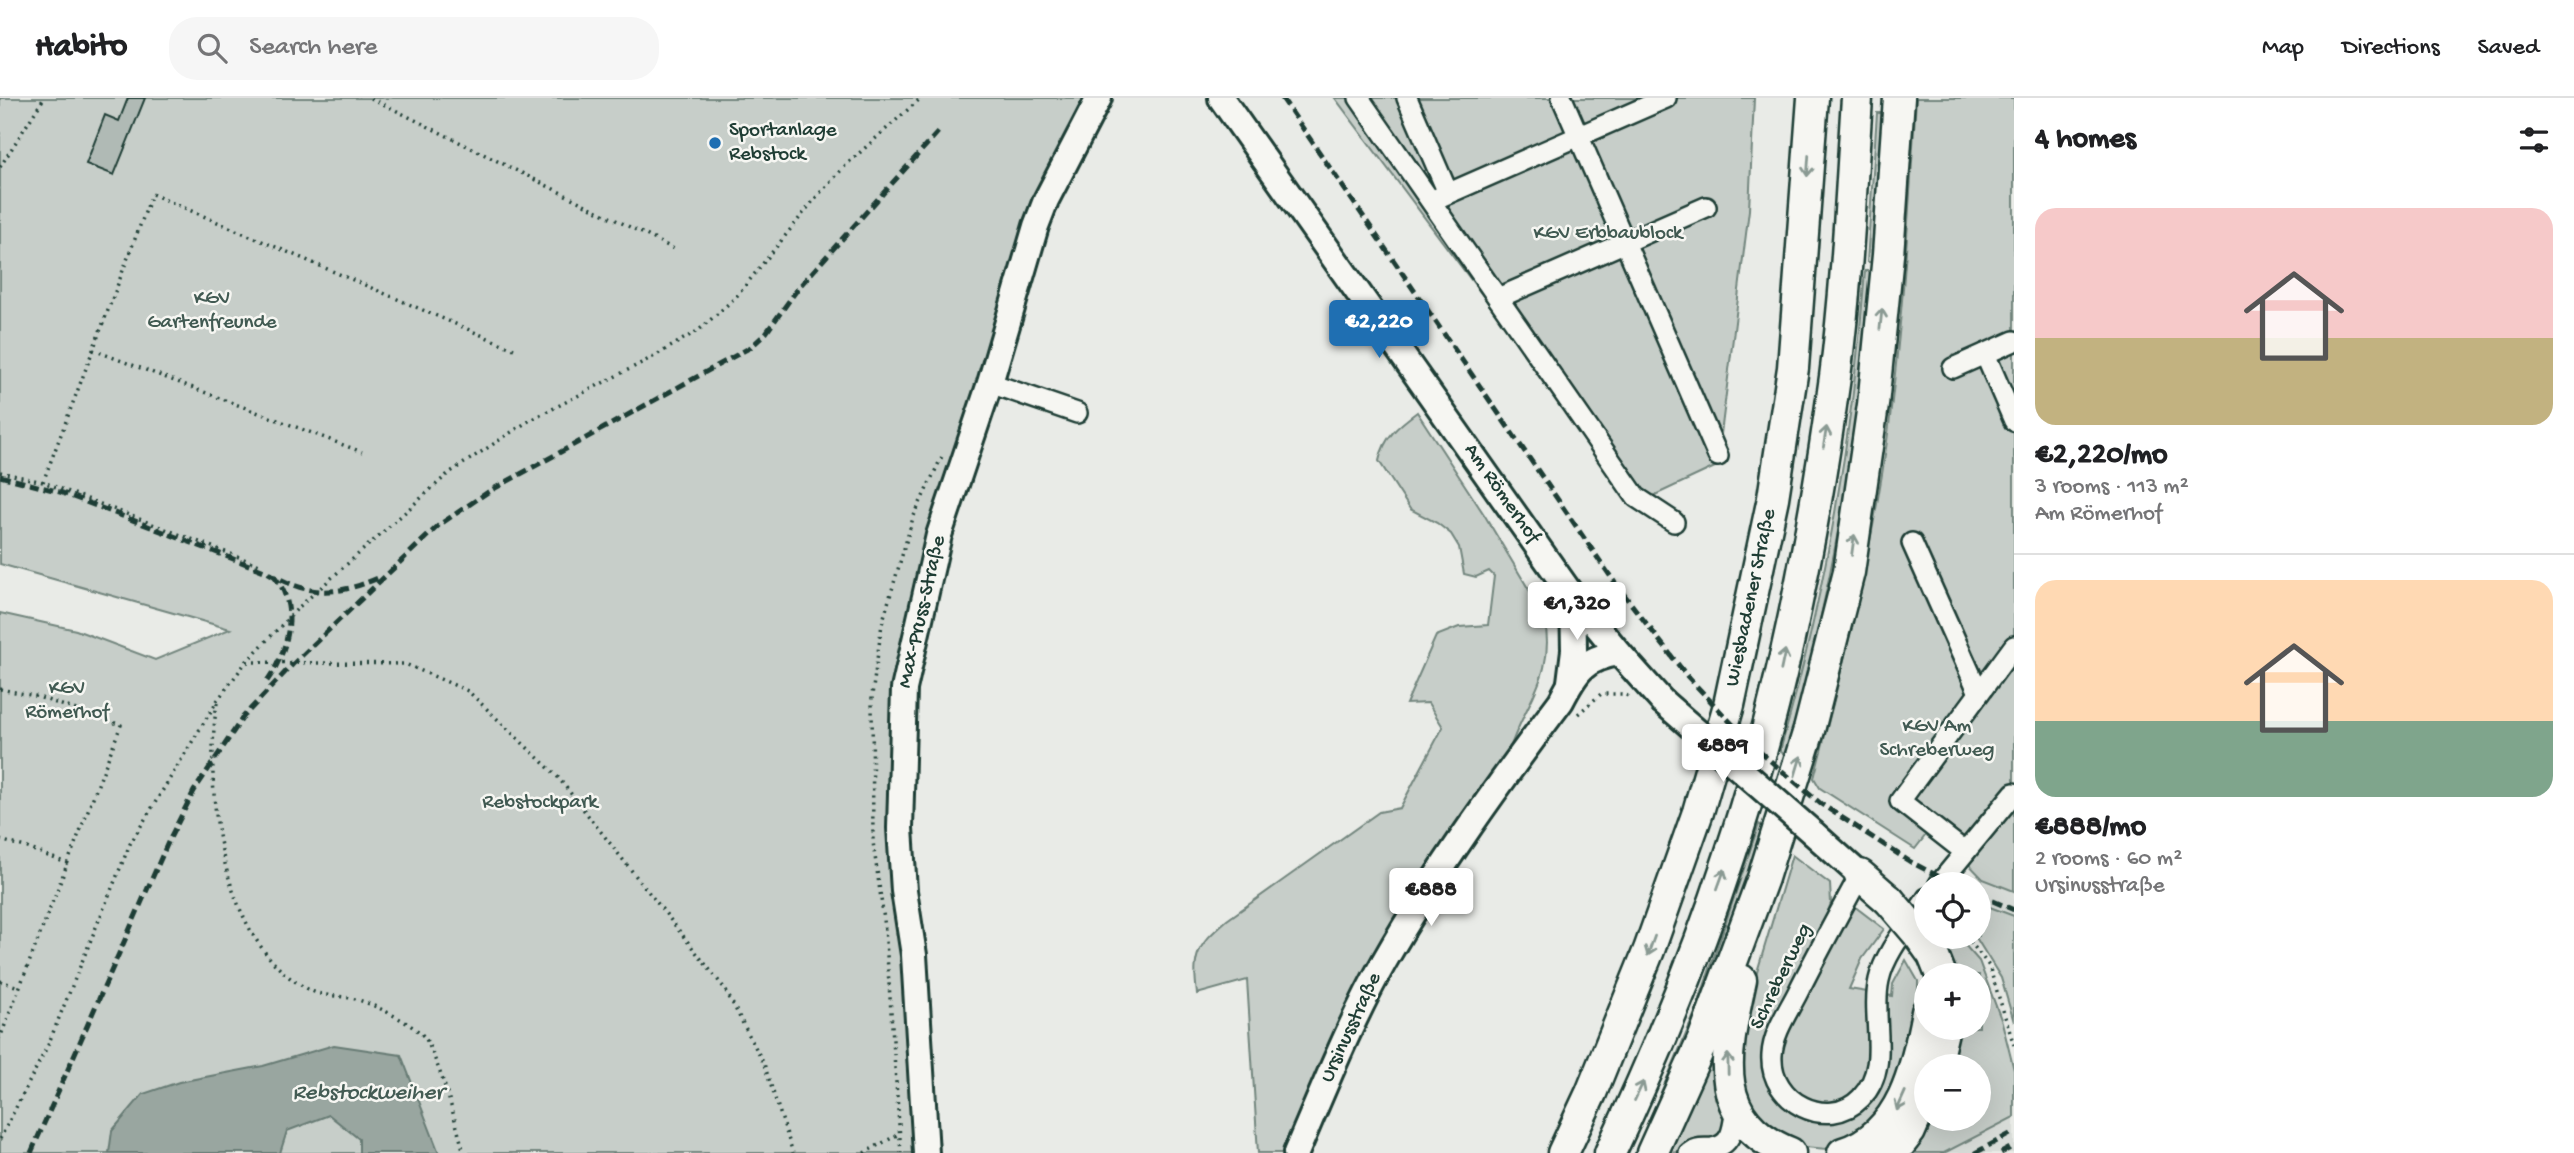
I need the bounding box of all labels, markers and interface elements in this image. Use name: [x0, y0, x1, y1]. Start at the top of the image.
search box: [169, 17, 659, 80]
text: Habito: [35, 29, 127, 67]
icon: search: [193, 29, 231, 67]
text: Search here: [249, 33, 377, 64]
text: Map: [2262, 34, 2304, 63]
text: Directions: [2342, 34, 2440, 63]
text: Saved: [2478, 34, 2539, 63]
place label: Sportanlage Rebstock: [729, 119, 838, 168]
icon: filters: [2515, 121, 2553, 159]
text: 4 homes: [2035, 123, 2136, 158]
marker: Sportanlage Rebstock: [707, 135, 723, 151]
one-way arrow: [1801, 154, 1814, 177]
park label: KGV Erbbaublock: [1534, 222, 1685, 247]
icon: home: [2231, 253, 2357, 379]
park label: KGV Gartenfreunde: [147, 287, 278, 336]
pin: €2,220: [1322, 300, 1436, 360]
text: €2,220: [1345, 309, 1413, 336]
one-way arrow: [1875, 309, 1888, 331]
one-way arrow: [1819, 426, 1832, 449]
street label: Am Römerhof: [1458, 439, 1545, 550]
text: €2,220/mo: [2035, 439, 2168, 474]
text: 3 rooms · 113 m²: [2035, 474, 2189, 501]
text: Am Römerhof: [2035, 501, 2162, 528]
street label: Wiesbadener Straße: [1721, 506, 1783, 689]
street label: Max-Pruss-Straße: [893, 532, 953, 691]
one-way arrow: [1846, 534, 1859, 557]
pin: €1,320: [1520, 582, 1634, 642]
text: €1,320: [1544, 591, 1610, 618]
icon: home: [2231, 625, 2357, 751]
one-way arrow: [1776, 649, 1790, 672]
park label: KGV Römerhof: [25, 677, 110, 726]
park label: KGV Am Schreberweg: [1880, 715, 1994, 764]
pin: €889: [1682, 724, 1764, 784]
text: €889: [1698, 733, 1748, 760]
one-way arrow: [1793, 755, 1805, 777]
park label: Rebstockpark: [482, 791, 600, 816]
text: €888/mo: [2035, 811, 2146, 846]
text: 2 rooms · 60 m²: [2035, 846, 2182, 873]
pin: €888: [1390, 868, 1472, 928]
one-way arrow: [1716, 869, 1729, 891]
map controls: [1914, 872, 1991, 1131]
button: locate: [1914, 872, 1991, 949]
text: Ursinusstraße: [2035, 873, 2165, 900]
text: €888: [1405, 877, 1457, 904]
street label: Schreberweg: [1746, 920, 1818, 1034]
one-way arrow: [1643, 934, 1656, 956]
button: +: [1914, 963, 1991, 1040]
street label: Ursinusstraße: [1316, 968, 1389, 1087]
one-way arrow: [1721, 1053, 1735, 1076]
button: −: [1914, 1054, 1991, 1131]
water label: Rebstockweiher: [293, 1080, 448, 1107]
one-way arrow: [1633, 1081, 1646, 1102]
one-way arrow: [1894, 1089, 1907, 1111]

